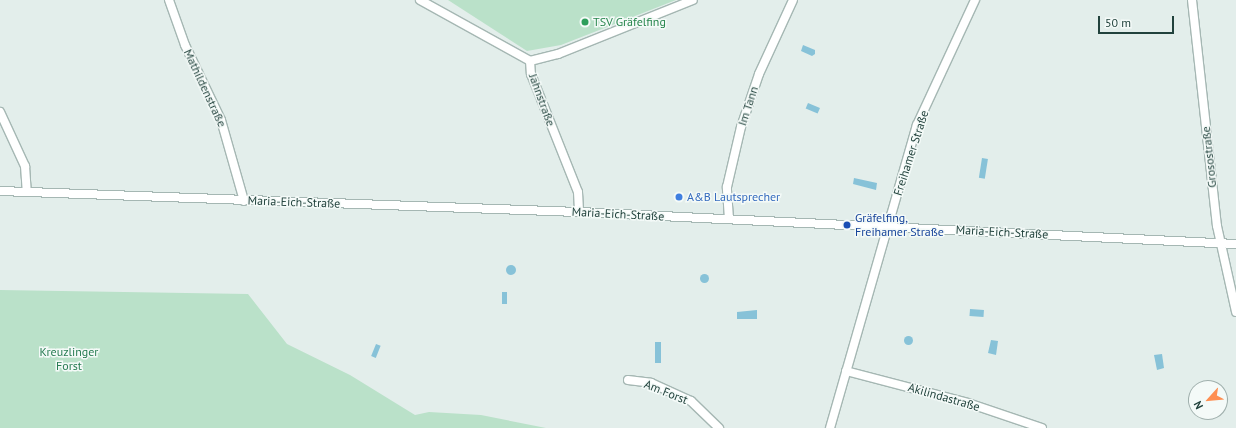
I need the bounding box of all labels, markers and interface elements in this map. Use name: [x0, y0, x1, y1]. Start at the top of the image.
scale bar: [1100, 8, 1176, 34]
place label: TSV Gräfelfing: [593, 15, 666, 29]
text: 50 m: [1105, 15, 1131, 30]
marker: TSV Gräfelfing: [580, 17, 590, 27]
street label: Mathildenstraße: [181, 47, 229, 129]
street label: Jahnstraße: [526, 72, 558, 128]
street label: Im Tann: [735, 84, 761, 128]
street label: Freihamer Straße: [890, 108, 932, 198]
street label: Grosostraße: [1199, 126, 1219, 188]
place label: A&B Lautsprecher: [687, 190, 780, 204]
marker: A&B Lautsprecher: [674, 192, 684, 202]
street label: Maria-Eich-Straße: [247, 193, 341, 211]
street label: Maria-Eich-Straße: [571, 204, 665, 224]
place label: Gräfelfing, Freihamer Straße: [855, 211, 944, 239]
marker: Gräfelfing, Freihamer Straße: [842, 220, 852, 230]
street label: Maria-Eich-Straße: [955, 222, 1049, 242]
park label: Kreuzlinger Forst: [40, 345, 98, 373]
street label: Am Forst: [642, 377, 690, 407]
street label: Akilindastraße: [906, 380, 982, 414]
north arrow: [1188, 380, 1228, 420]
text: N: [1190, 399, 1206, 411]

